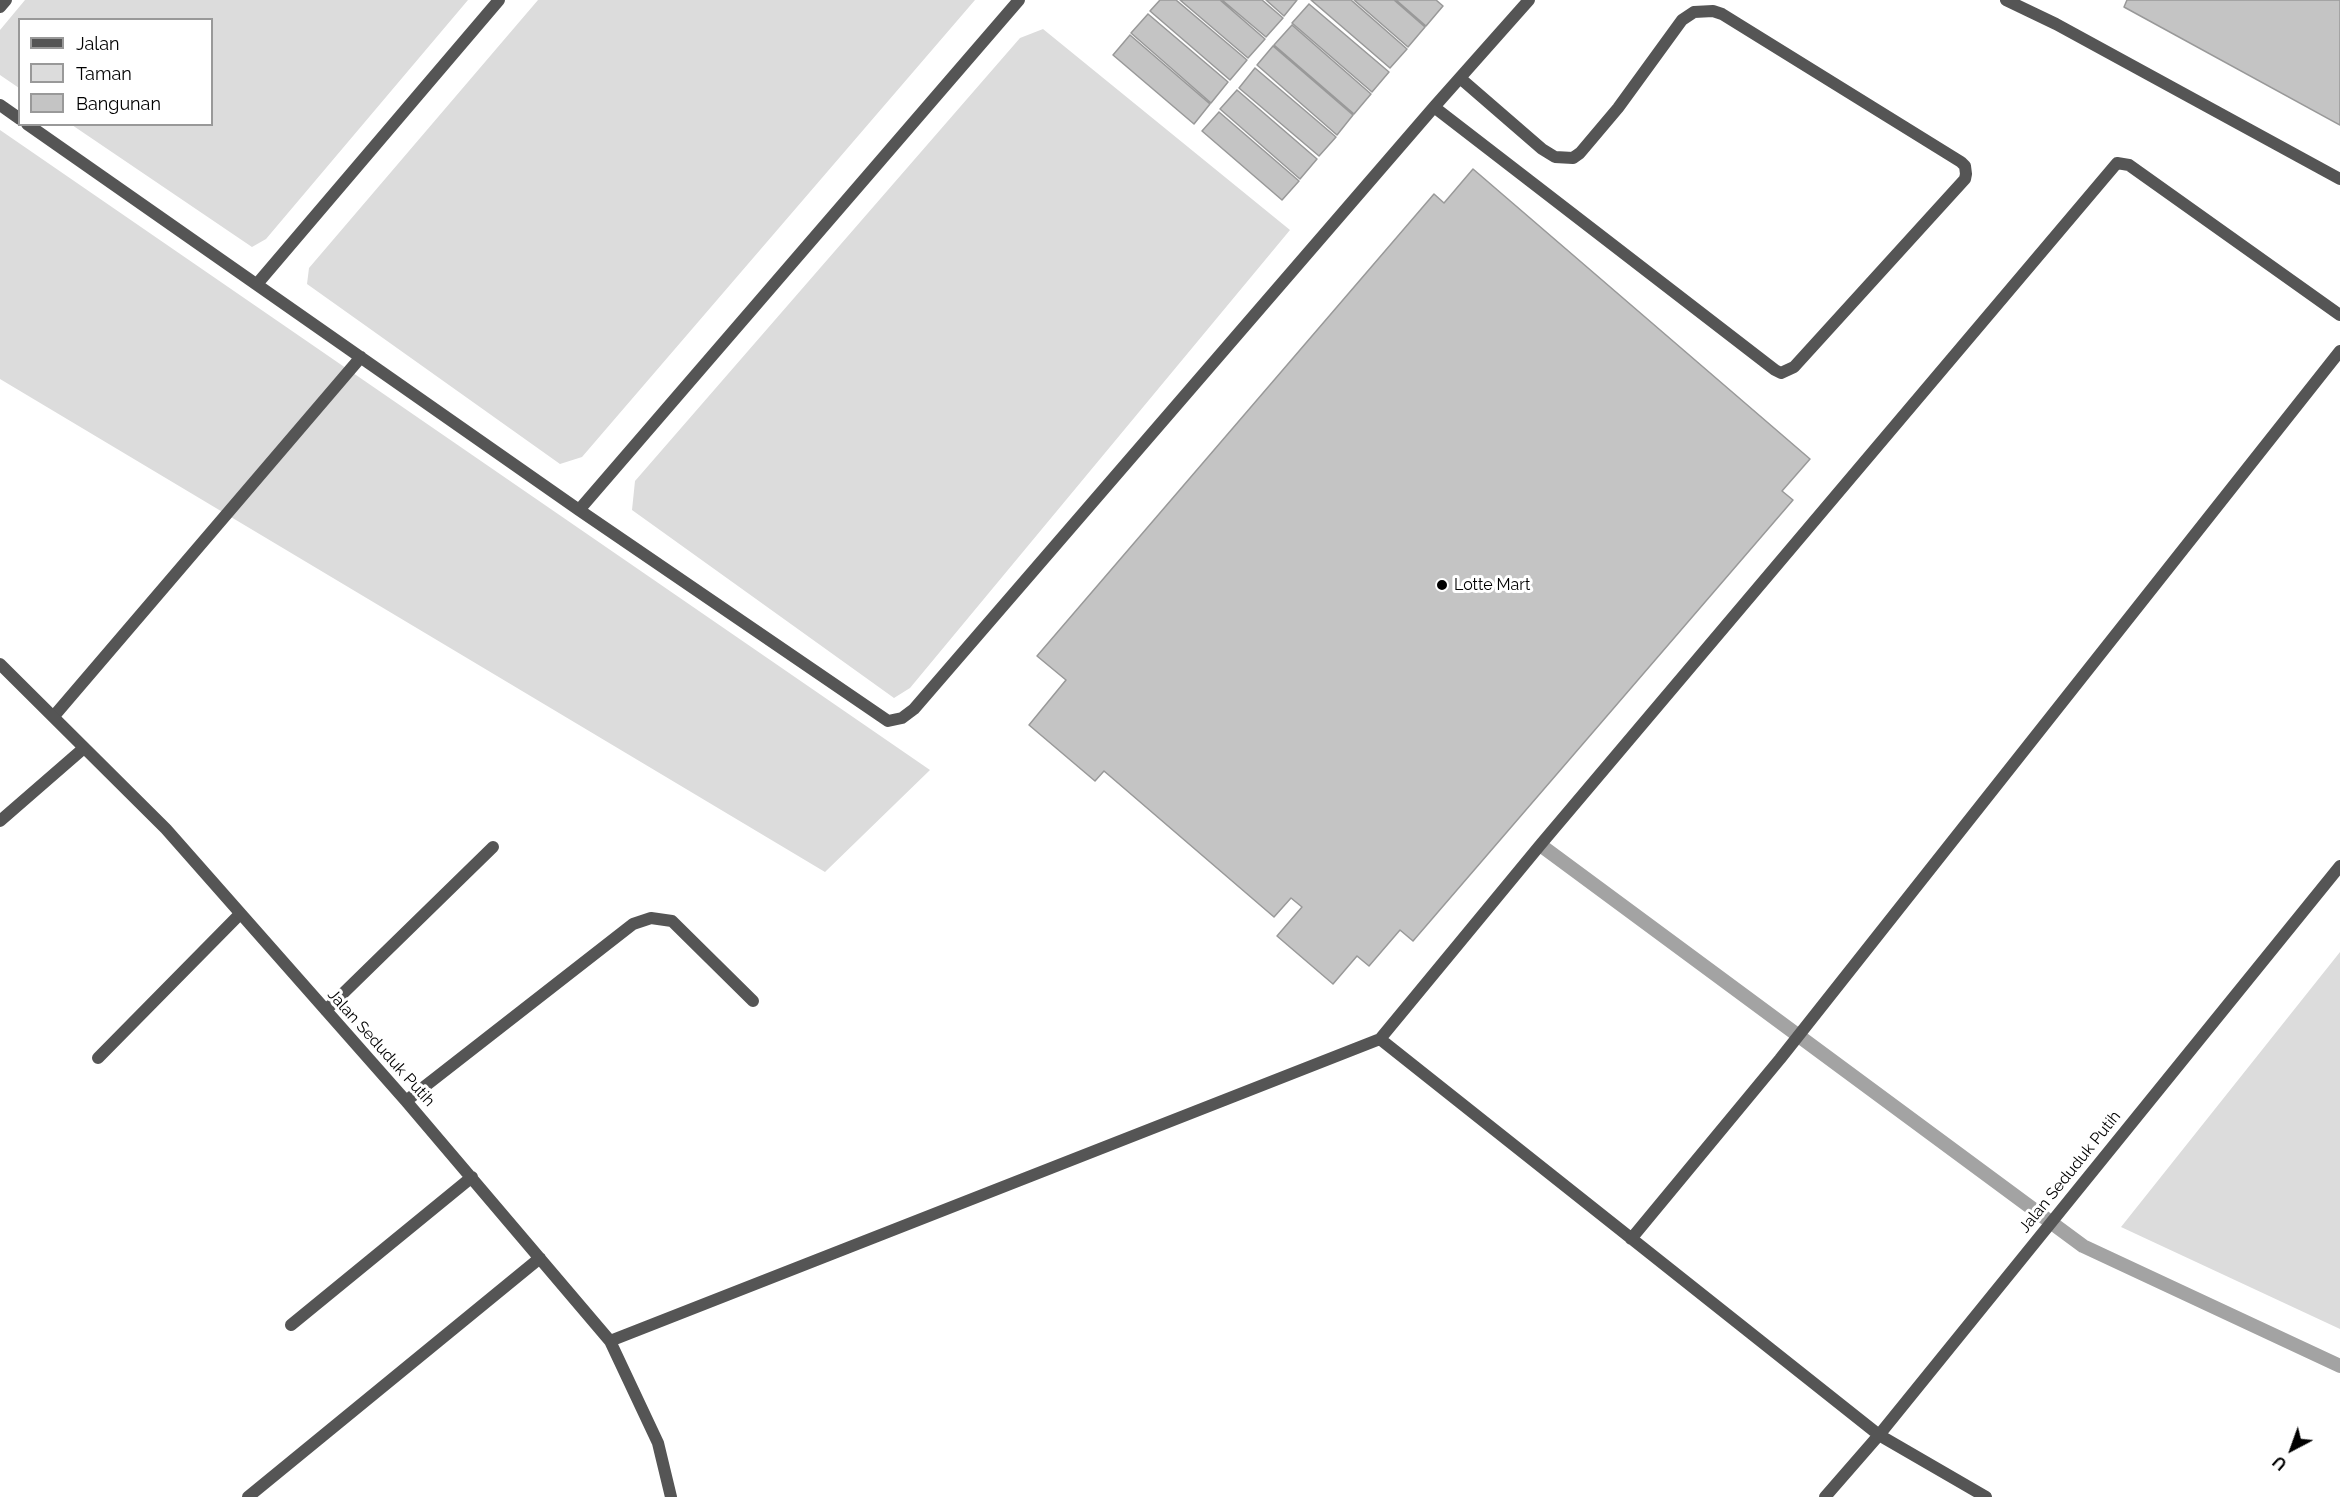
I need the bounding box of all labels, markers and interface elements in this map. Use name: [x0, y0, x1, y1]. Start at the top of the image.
legend: [18, 18, 213, 126]
text: Jalan: [76, 33, 120, 54]
text: Taman: [76, 63, 132, 84]
text: Bangunan: [76, 93, 161, 114]
place label: Lotte Mart: [1454, 575, 1530, 595]
marker: Lotte Mart: [1435, 578, 1449, 592]
street label: Jalan Seduduk Putih: [323, 985, 439, 1111]
street label: Jalan Seduduk Putih: [2015, 1107, 2125, 1237]
north arrow: [2262, 1419, 2322, 1479]
text: U: [2269, 1452, 2291, 1474]

